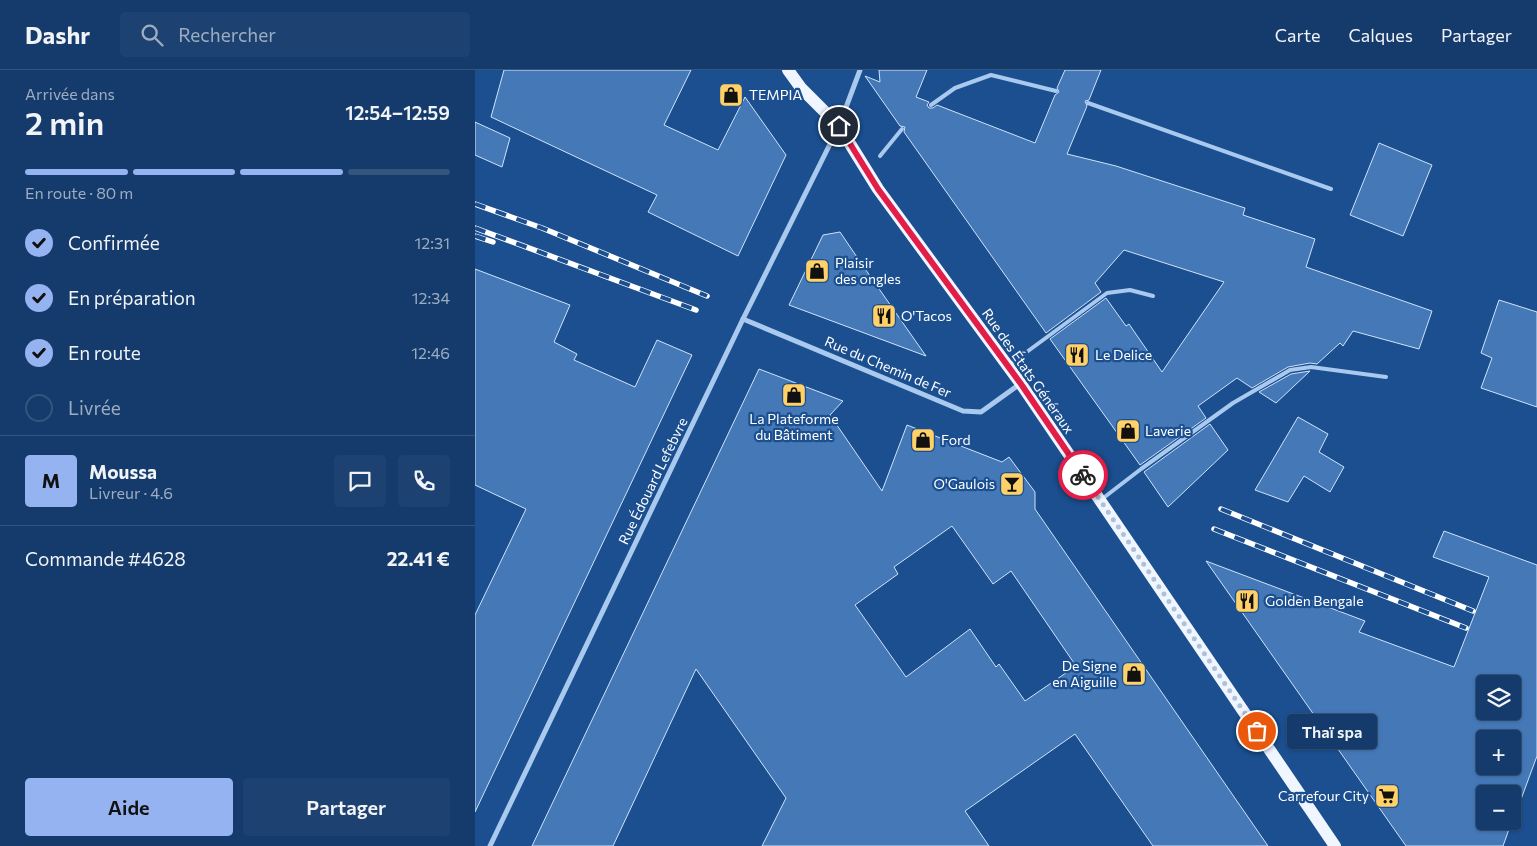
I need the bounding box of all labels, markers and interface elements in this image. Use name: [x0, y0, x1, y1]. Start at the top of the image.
search box: [120, 12, 470, 57]
text: Dashr: [25, 20, 90, 49]
icon: search: [138, 21, 166, 49]
text: Rechercher: [178, 23, 276, 46]
text: Carte: [1275, 24, 1320, 46]
text: Calques: [1348, 24, 1413, 46]
text: Partager: [1441, 24, 1512, 46]
shop icon: TEMPIA: [718, 82, 744, 108]
text: Arrivée dans: [25, 84, 115, 103]
place label: TEMPIA: [749, 86, 802, 103]
text: 12:54–12:59: [345, 101, 450, 124]
text: 2 min: [25, 102, 104, 142]
pin: [818, 105, 860, 147]
icon: home: [825, 112, 853, 140]
text: En route · 80 m: [25, 183, 133, 202]
icon: check: [25, 229, 53, 257]
text: Confirmée: [68, 231, 160, 254]
text: 12:31: [415, 233, 450, 252]
place label: Plaisir des ongles: [835, 254, 901, 287]
shop icon: Plaisir des ongles: [804, 258, 830, 284]
icon: check: [25, 284, 53, 312]
text: En préparation: [68, 286, 196, 309]
text: 12:34: [412, 288, 450, 307]
restaurant icon: O'Tacos: [871, 303, 897, 329]
street label: Rue des États Généraux: [979, 305, 1078, 437]
place label: O'Tacos: [901, 307, 952, 324]
street label: Rue du Chemin de Fer: [822, 332, 955, 401]
icon: check: [25, 339, 53, 367]
text: En route: [68, 341, 141, 364]
restaurant icon: Le Delice: [1064, 342, 1090, 368]
text: 12:46: [411, 343, 450, 362]
place label: Le Delice: [1095, 346, 1152, 363]
shop icon: La Plateforme du Bâtiment: [781, 382, 807, 408]
text: Livrée: [68, 396, 121, 419]
place label: La Plateforme du Bâtiment: [749, 410, 839, 443]
street label: Rue Édouard Lefebvre: [614, 415, 691, 547]
shop icon: Laverie: [1115, 418, 1141, 444]
place label: Laverie: [1145, 422, 1191, 439]
shop icon: Ford: [910, 427, 936, 453]
place label: Ford: [941, 431, 971, 448]
courier: [1058, 450, 1108, 500]
button: chat: [334, 455, 386, 507]
button: phone: [398, 455, 450, 507]
text: Moussa: [89, 460, 157, 483]
icon: bike: [1069, 461, 1097, 489]
text: M: [42, 469, 60, 492]
bar icon: O'Gaulois: [999, 471, 1025, 497]
place label: O'Gaulois: [933, 475, 995, 492]
text: Livreur · 4.6: [89, 483, 173, 502]
text: Commande #4628: [25, 547, 186, 570]
text: 22.41 €: [387, 547, 450, 570]
restaurant icon: Golden Bengale: [1234, 588, 1260, 614]
place label: Golden Bengale: [1265, 592, 1364, 609]
place label: De Signe en Aiguille: [1052, 657, 1117, 690]
shop icon: De Signe en Aiguille: [1121, 661, 1147, 687]
map controls: [1476, 675, 1521, 830]
button: layers: [1476, 675, 1521, 720]
pin: [1236, 710, 1278, 752]
callout: Thaï spa: [1287, 714, 1377, 748]
icon: bag: [1243, 717, 1271, 745]
text: Thaï spa: [1302, 722, 1362, 741]
button: +: [1476, 730, 1521, 775]
button: Aide: [25, 778, 233, 836]
button: Partager: [243, 778, 450, 836]
supermarket icon: Carrefour City: [1374, 783, 1400, 809]
button: −: [1476, 785, 1521, 830]
place label: Carrefour City: [1278, 787, 1369, 804]

